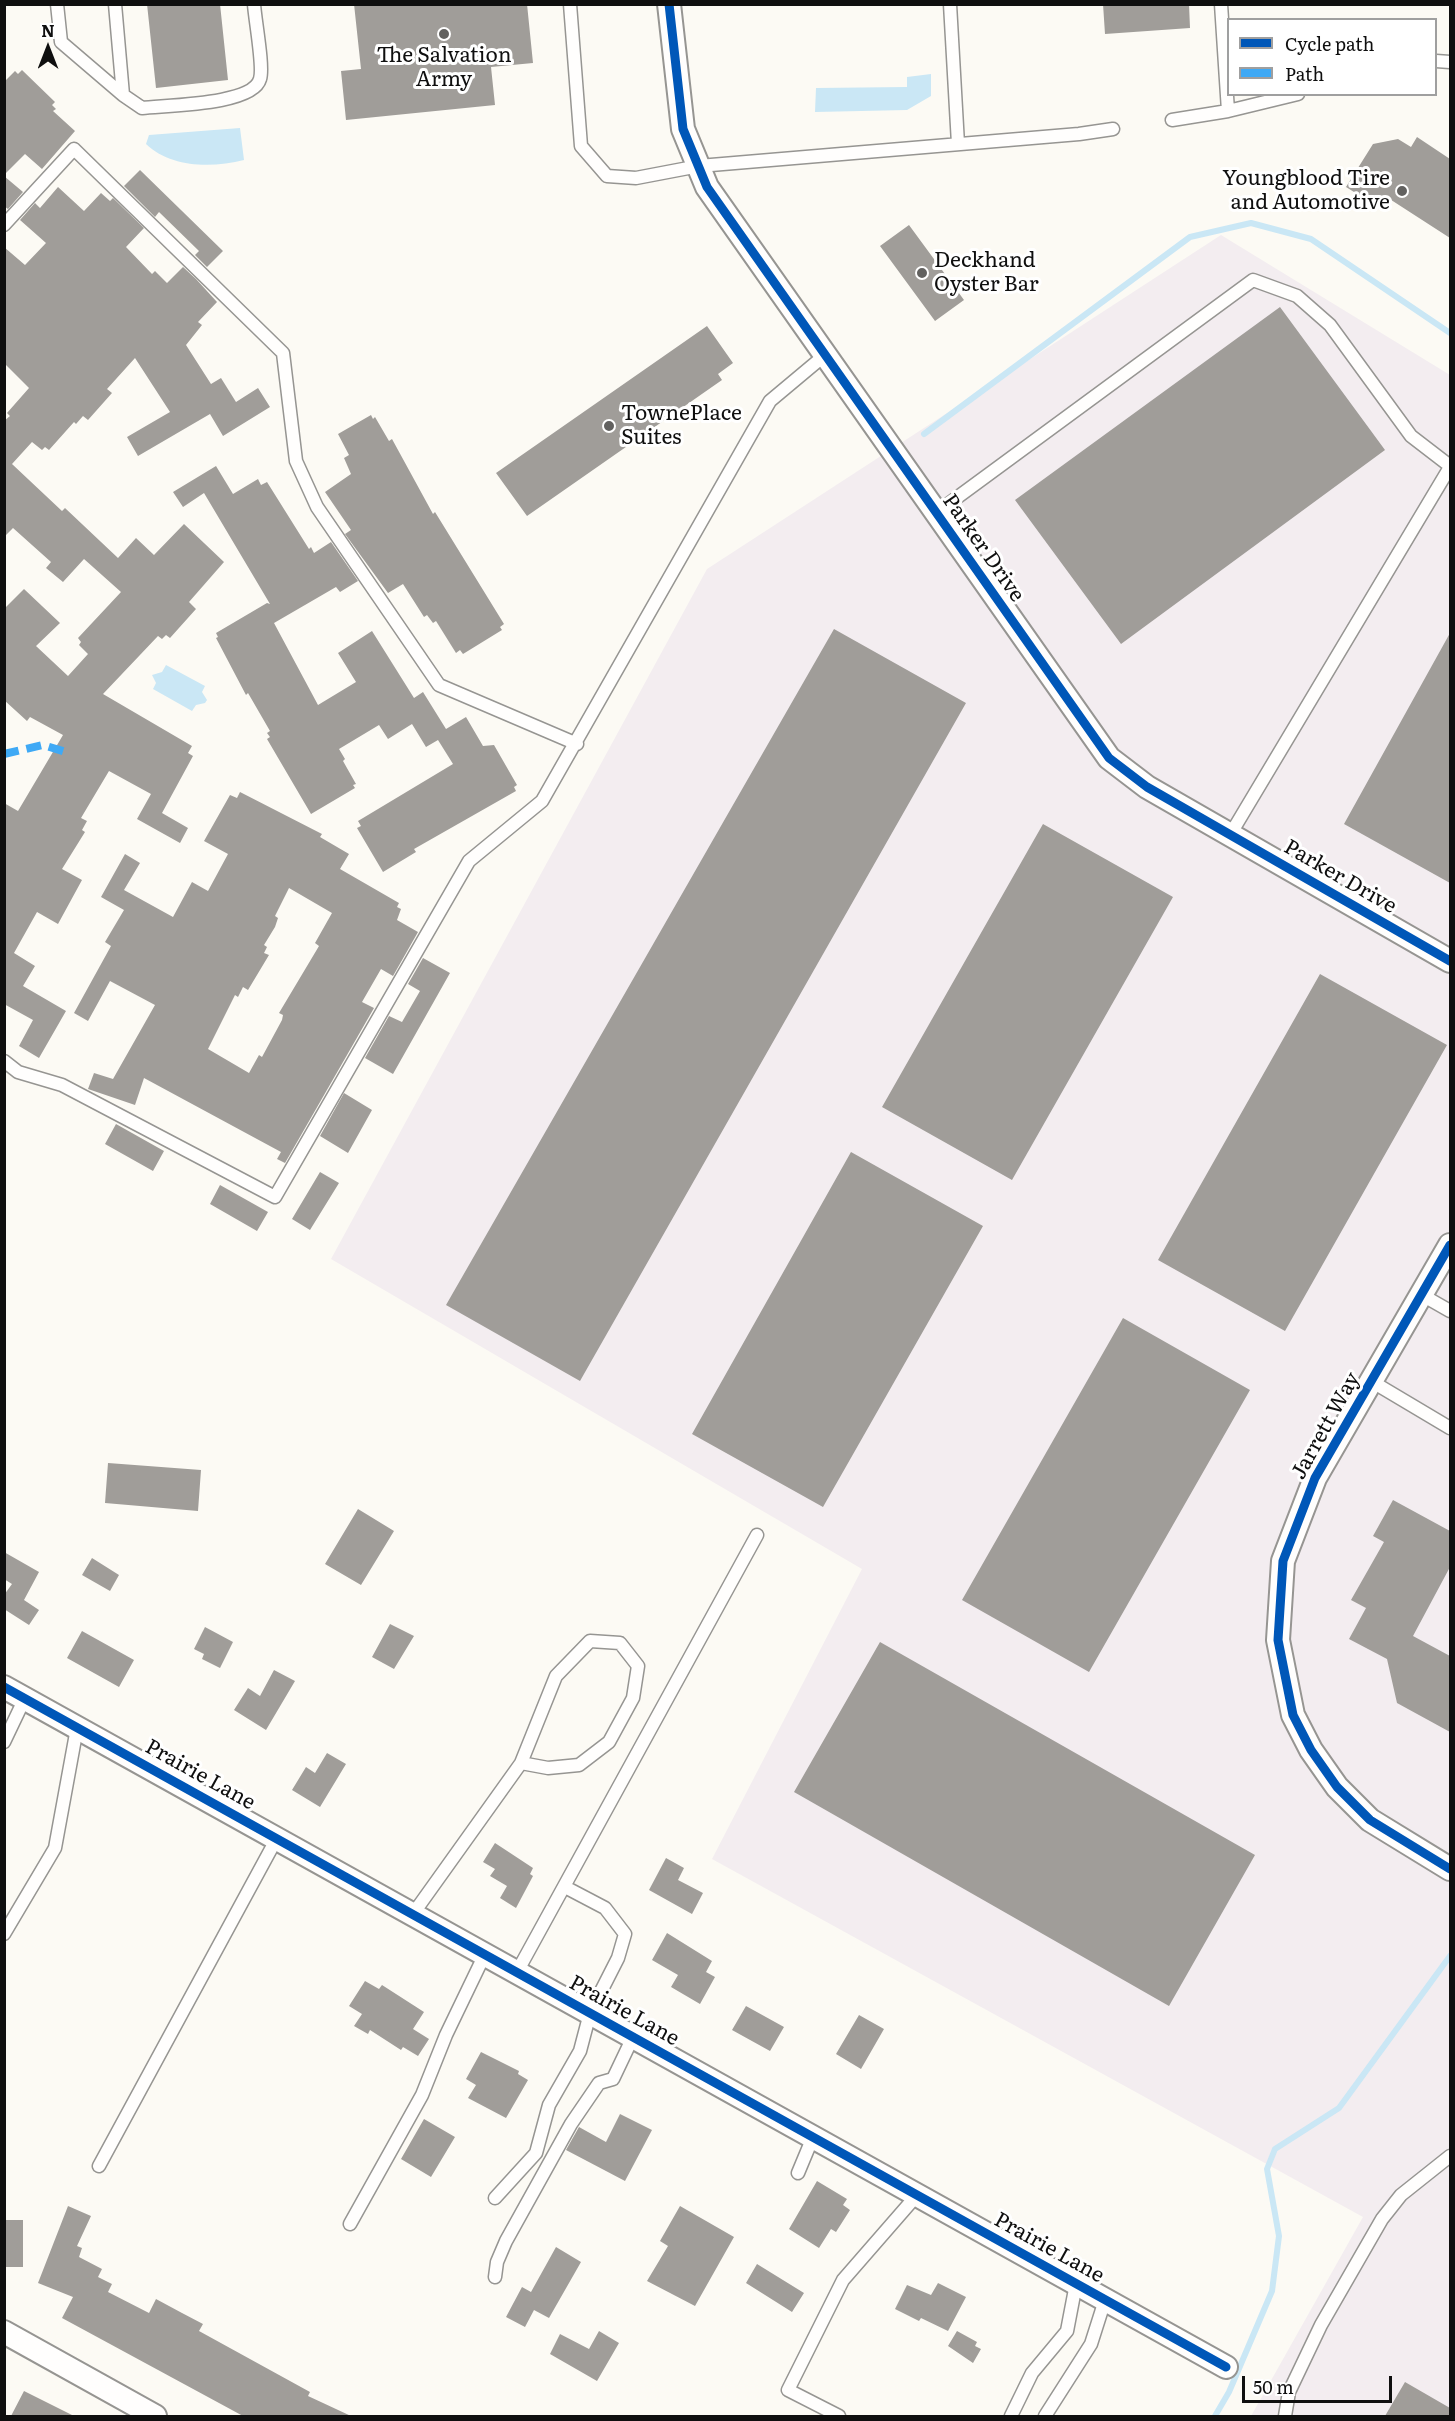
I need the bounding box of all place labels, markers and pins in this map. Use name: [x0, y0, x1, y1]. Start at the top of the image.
marker: The Salvation Army: [437, 27, 451, 41]
place label: The Salvation Army: [376, 43, 512, 93]
place label: Youngblood Tire and Automotive: [1222, 166, 1390, 216]
marker: Youngblood Tire and Automotive: [1395, 184, 1409, 198]
place label: Deckhand Oyster Bar: [934, 248, 1039, 298]
marker: Deckhand Oyster Bar: [915, 266, 929, 280]
place label: TownePlace Suites: [621, 401, 742, 451]
marker: TownePlace Suites: [602, 419, 616, 433]

